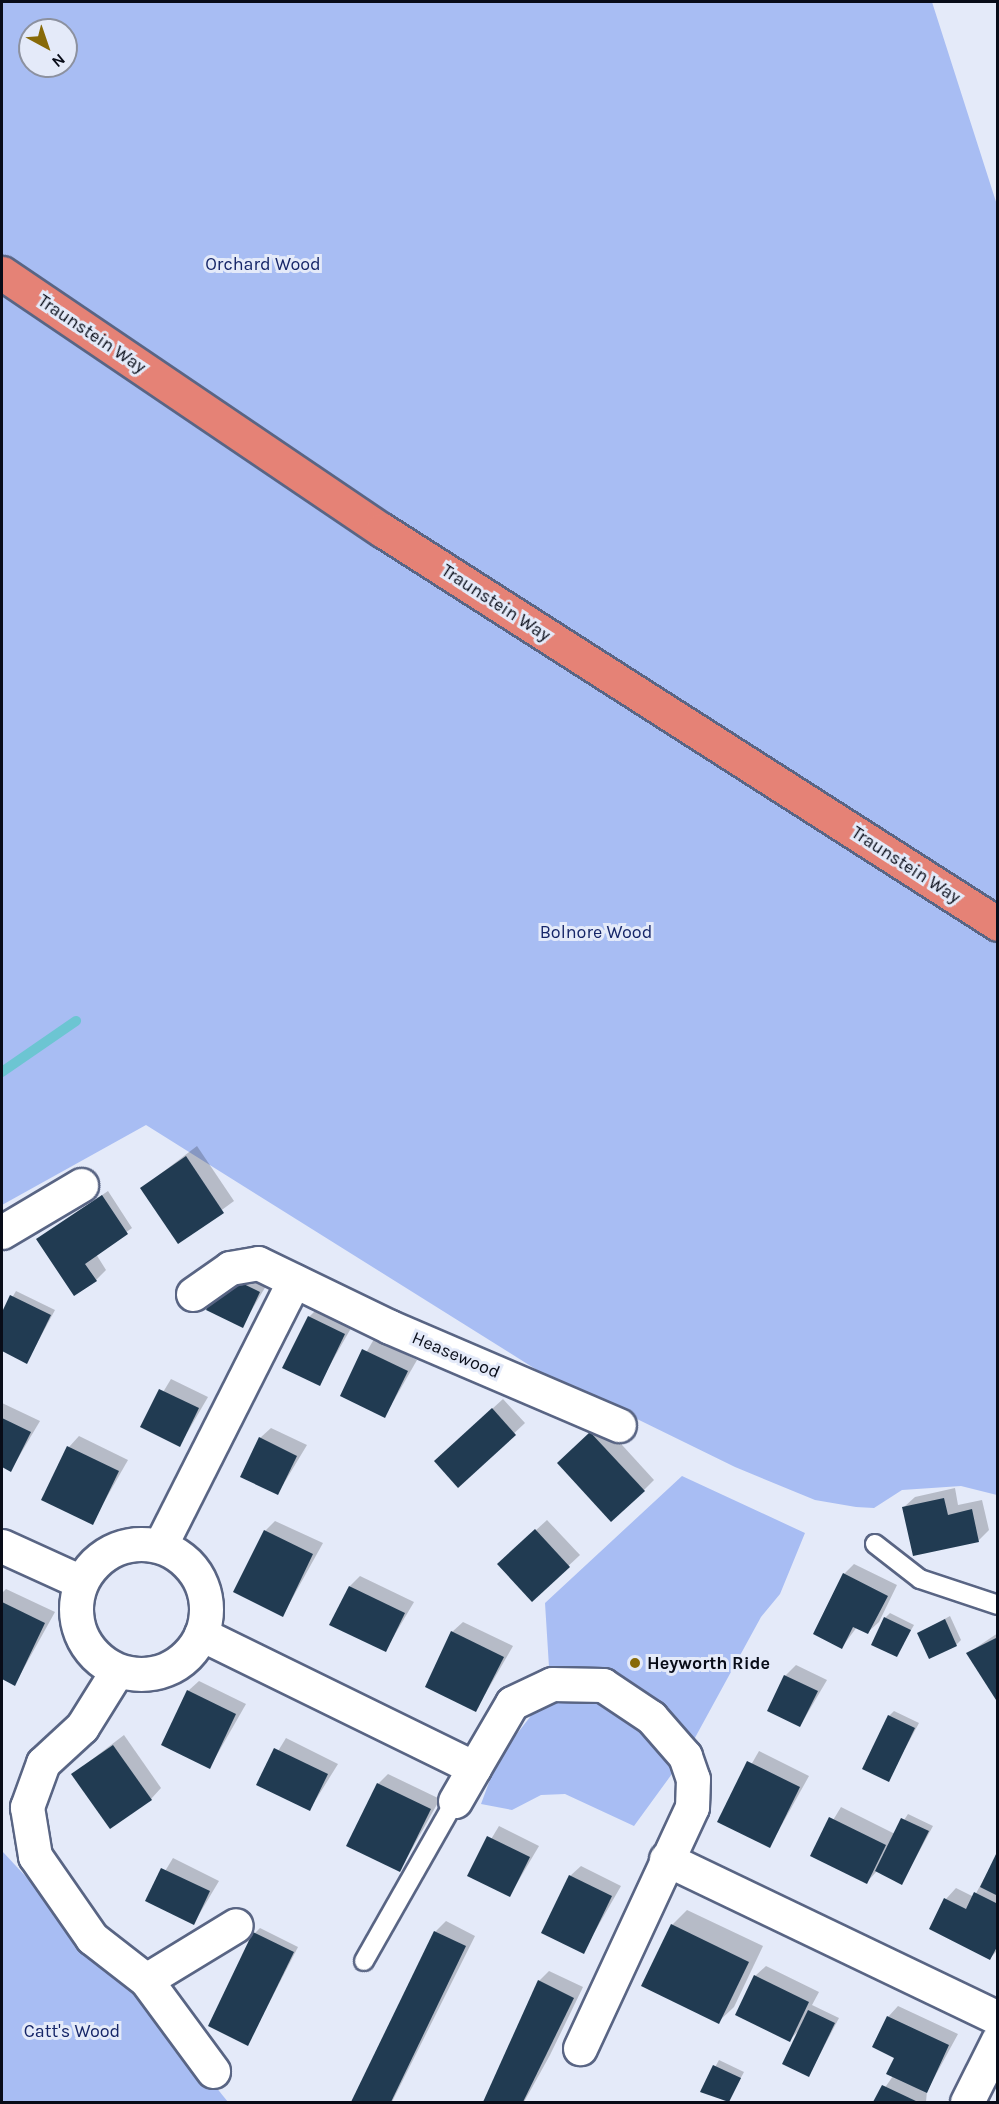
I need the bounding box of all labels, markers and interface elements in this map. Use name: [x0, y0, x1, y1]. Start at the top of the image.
north arrow: [18, 18, 78, 78]
text: N: [48, 50, 69, 72]
park label: Orchard Wood: [205, 253, 321, 275]
street label: Traunstein Way: [34, 290, 150, 378]
street label: Traunstein Way: [437, 560, 555, 646]
street label: Traunstein Way: [847, 822, 965, 908]
park label: Bolnore Wood: [540, 921, 652, 943]
street label: Heasewood: [409, 1327, 503, 1383]
place label: Heyworth Ride: [647, 1652, 770, 1674]
marker: Heyworth Ride: [628, 1656, 642, 1670]
park label: Catt's Wood: [24, 2020, 120, 2042]

